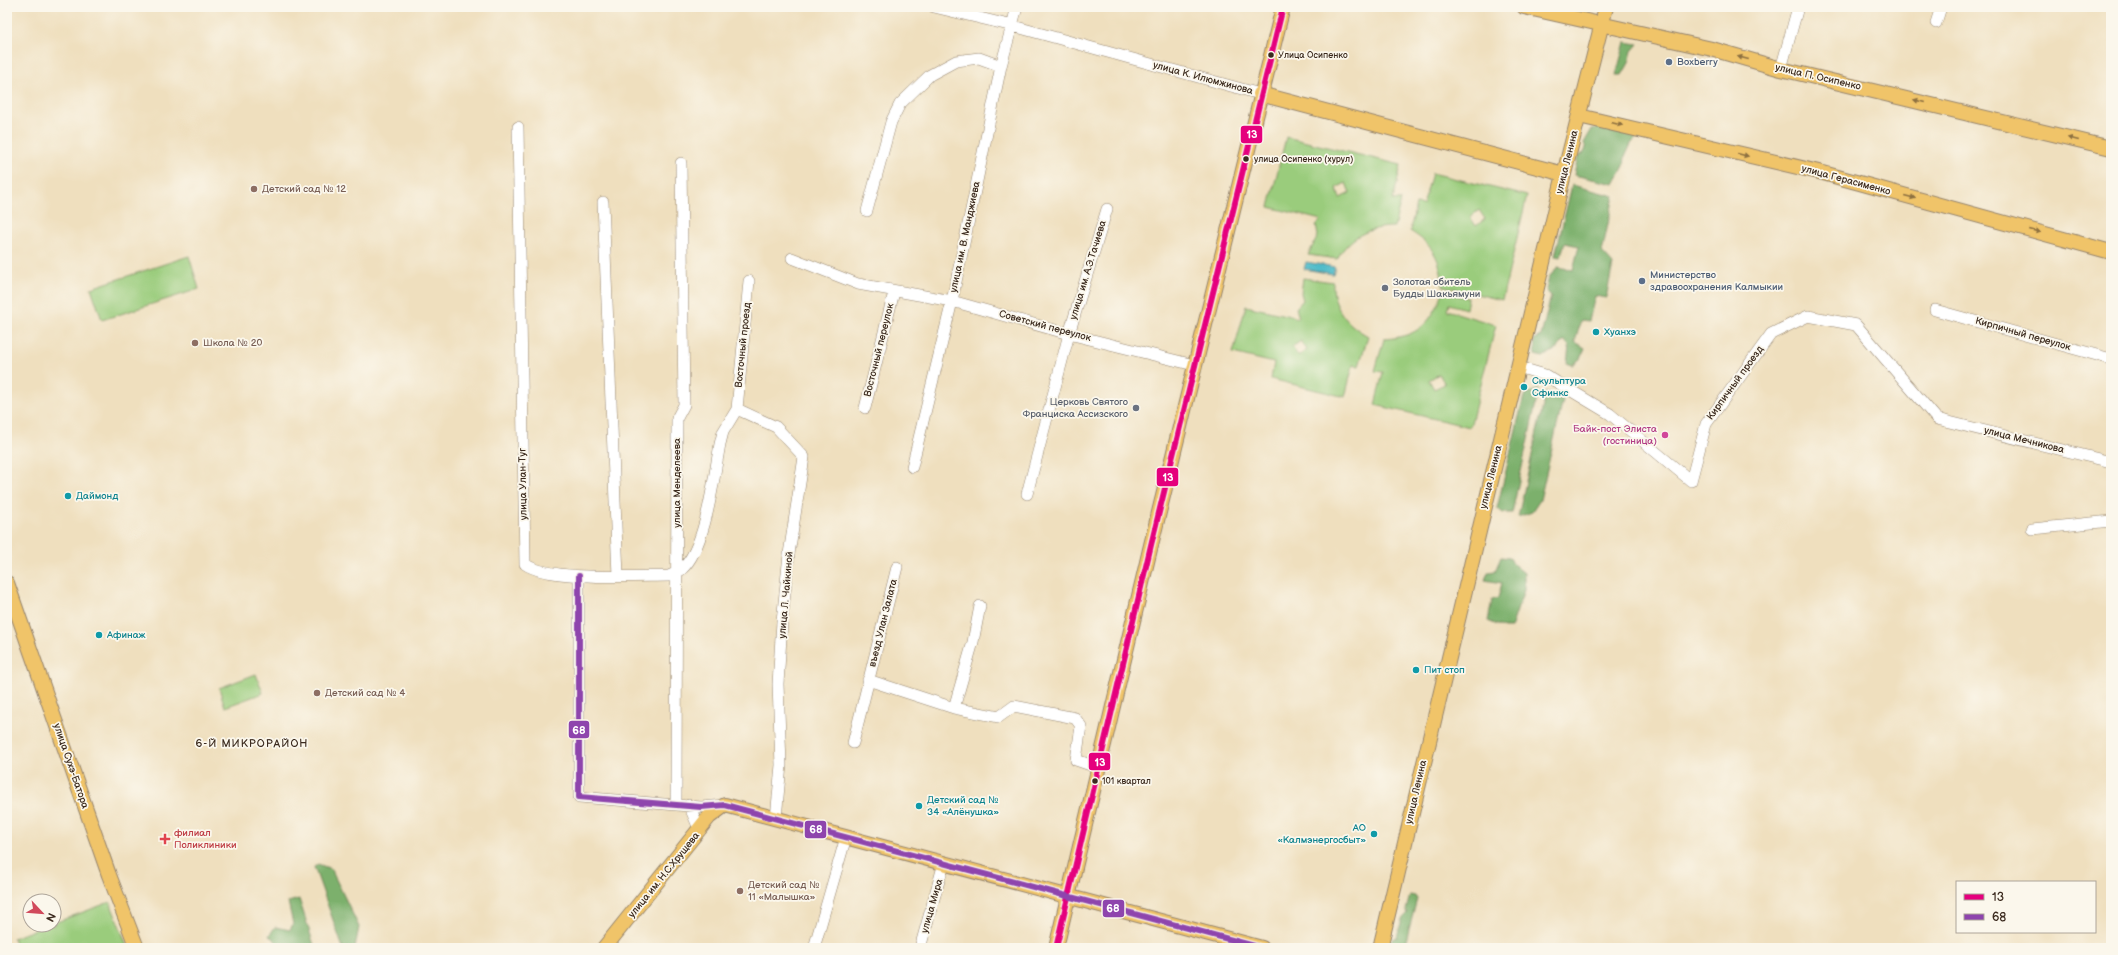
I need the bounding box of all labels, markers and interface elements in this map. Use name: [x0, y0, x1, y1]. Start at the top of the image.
marker: Улица Осипенко: [1266, 50, 1276, 60]
place label: Улица Осипенко: [1278, 50, 1348, 61]
one-way arrow: [1737, 55, 1749, 61]
place label: Boxberry: [1677, 56, 1718, 68]
marker: Boxberry: [1664, 57, 1674, 67]
street label: улица К. Илюмжинова: [1152, 59, 1254, 97]
street label: улица П. Осипенко: [1774, 61, 1862, 93]
one-way arrow: [1913, 98, 1925, 104]
one-way arrow: [1611, 121, 1623, 127]
line badge: 13: [1240, 125, 1263, 144]
text: 13: [1246, 128, 1258, 141]
street label: улица Ленина: [1553, 129, 1581, 195]
one-way arrow: [2067, 136, 2079, 142]
one-way arrow: [1737, 152, 1749, 158]
marker: улица Осипенко (хурул): [1241, 154, 1251, 164]
place label: улица Осипенко (хурул): [1254, 154, 1353, 165]
street label: улица Герасименко: [1800, 162, 1892, 198]
street label: улица им. В. Манджиева: [947, 180, 983, 294]
place label: Детский сад № 12: [262, 183, 346, 195]
marker: Детский сад № 12: [249, 184, 259, 194]
one-way arrow: [1904, 194, 1916, 200]
street label: улица им. А.Э.Тачиева: [1067, 219, 1109, 321]
one-way arrow: [2029, 228, 2041, 234]
place label: Министерство здравоохранения Калмыкии: [1650, 269, 1783, 293]
place label: Золотая обитель Будды Шакьямуни: [1393, 276, 1480, 300]
marker: Министерство здравоохранения Калмыкии: [1637, 276, 1647, 286]
marker: Золотая обитель Будды Шакьямуни: [1380, 283, 1390, 293]
street label: Восточный переулок: [862, 301, 897, 398]
street label: Восточный проезд: [733, 302, 753, 388]
street label: Советский переулок: [998, 308, 1093, 344]
street label: Кирпичный переулок: [1974, 315, 2073, 354]
place label: Хуанхэ: [1604, 326, 1636, 338]
marker: Хуанхэ: [1591, 327, 1601, 337]
place label: Школа № 20: [203, 337, 263, 349]
marker: Школа № 20: [190, 338, 200, 348]
street label: Кирпичный проезд: [1704, 344, 1766, 422]
place label: Скульптура Сфинкс: [1532, 375, 1586, 399]
marker: Скульптура Сфинкс: [1519, 382, 1529, 392]
place label: Церковь Святого Франциска Ассизского: [1022, 396, 1128, 420]
marker: Церковь Святого Франциска Ассизского: [1131, 403, 1141, 413]
place label: Байк-пост Элиста (гостиница): [1573, 423, 1657, 447]
street label: улица Мечникова: [1983, 424, 2065, 456]
marker: Байк-пост Элиста (гостиница): [1660, 430, 1670, 440]
street label: улица Менделеева: [671, 438, 683, 528]
street label: улица Ленина: [1477, 444, 1505, 510]
street label: улица Улан-Туг: [516, 448, 530, 520]
line badge: 13: [1156, 467, 1179, 487]
text: 13: [1162, 471, 1174, 484]
place label: Даймонд: [76, 490, 118, 502]
marker: Даймонд: [63, 491, 73, 501]
street label: улица Л. Чайкиной: [776, 551, 796, 639]
street label: въезд Улан Залата: [866, 578, 900, 668]
place label: Афинаж: [106, 629, 146, 641]
marker: Афинаж: [94, 630, 104, 640]
place label: Пит стоп: [1424, 664, 1465, 676]
marker: Пит стоп: [1411, 665, 1421, 675]
place label: Детский сад № 4: [325, 687, 405, 699]
marker: Детский сад № 4: [312, 688, 322, 698]
line badge: 68: [568, 720, 590, 739]
street label: улица Сухэ-Батора: [51, 722, 91, 810]
text: 68: [572, 724, 586, 737]
district label: 6-Й МИКРОРАЙОН: [196, 737, 308, 750]
line badge: 13: [1088, 752, 1111, 771]
text: 13: [1094, 756, 1106, 769]
street label: улица Ленина: [1403, 759, 1429, 825]
marker: 101 квартал: [1090, 776, 1100, 786]
place label: 101 квартал: [1102, 776, 1151, 787]
place label: Детский сад № 34 «Алёнушка»: [927, 794, 1000, 818]
marker: Детский сад № 34 «Алёнушка»: [914, 801, 924, 811]
line badge: 68: [804, 820, 827, 839]
place label: АО «Калмэнергосбыт»: [1277, 822, 1366, 846]
text: 68: [809, 823, 823, 836]
place label: филиал Поликлиники: [174, 827, 237, 851]
marker: АО «Калмэнергосбыт»: [1369, 829, 1379, 839]
street label: улица им. Н.С.Хрущева: [626, 830, 702, 920]
marker: филиал Поликлиники: [159, 833, 171, 845]
street label: улица Мира: [919, 877, 945, 935]
place label: Детский сад № 11 «Малышка»: [748, 879, 820, 903]
legend: [1956, 881, 2096, 933]
marker: Детский сад № 11 «Малышка»: [735, 886, 745, 896]
text: 13: [1992, 890, 2004, 905]
north arrow: [22, 893, 62, 933]
line badge: 68: [1102, 899, 1125, 918]
text: 68: [1106, 902, 1120, 915]
text: 68: [1992, 910, 2006, 925]
text: N: [43, 911, 58, 924]

